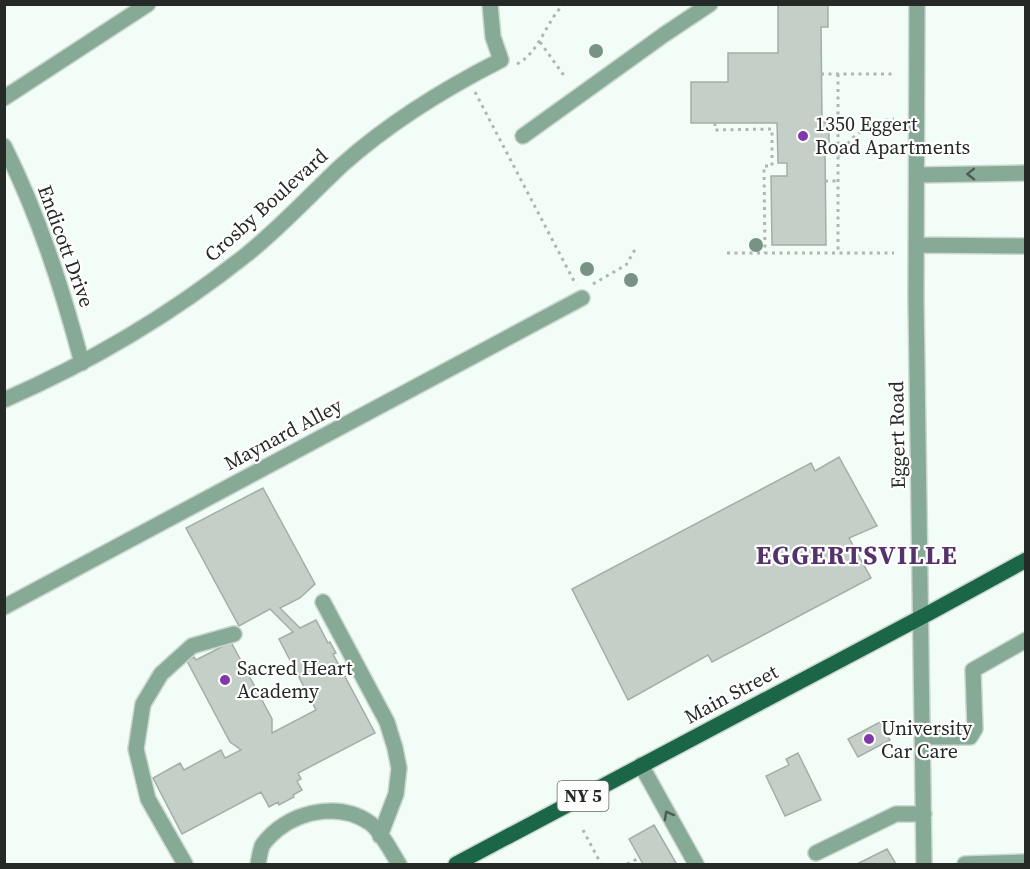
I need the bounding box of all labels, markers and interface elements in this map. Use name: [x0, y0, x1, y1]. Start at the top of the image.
place label: 1350 Eggert Road Apartments: [815, 110, 970, 161]
marker: 1350 Eggert Road Apartments: [796, 129, 810, 143]
street label: Crosby Boulevard: [198, 142, 334, 268]
one-way arrow: [967, 168, 976, 180]
street label: Endicott Drive: [31, 181, 101, 311]
street label: Eggert Road: [882, 380, 912, 489]
street label: Maynard Alley: [219, 391, 348, 477]
district label: EGGERTSVILLE: [756, 537, 958, 573]
place label: Sacred Heart Academy: [237, 654, 353, 705]
street label: Main Street: [679, 657, 783, 730]
marker: Sacred Heart Academy: [218, 673, 232, 687]
place label: University Car Care: [881, 714, 973, 765]
marker: University Car Care: [862, 732, 876, 746]
road number: NY 5: [558, 781, 608, 811]
one-way arrow: [664, 811, 676, 821]

